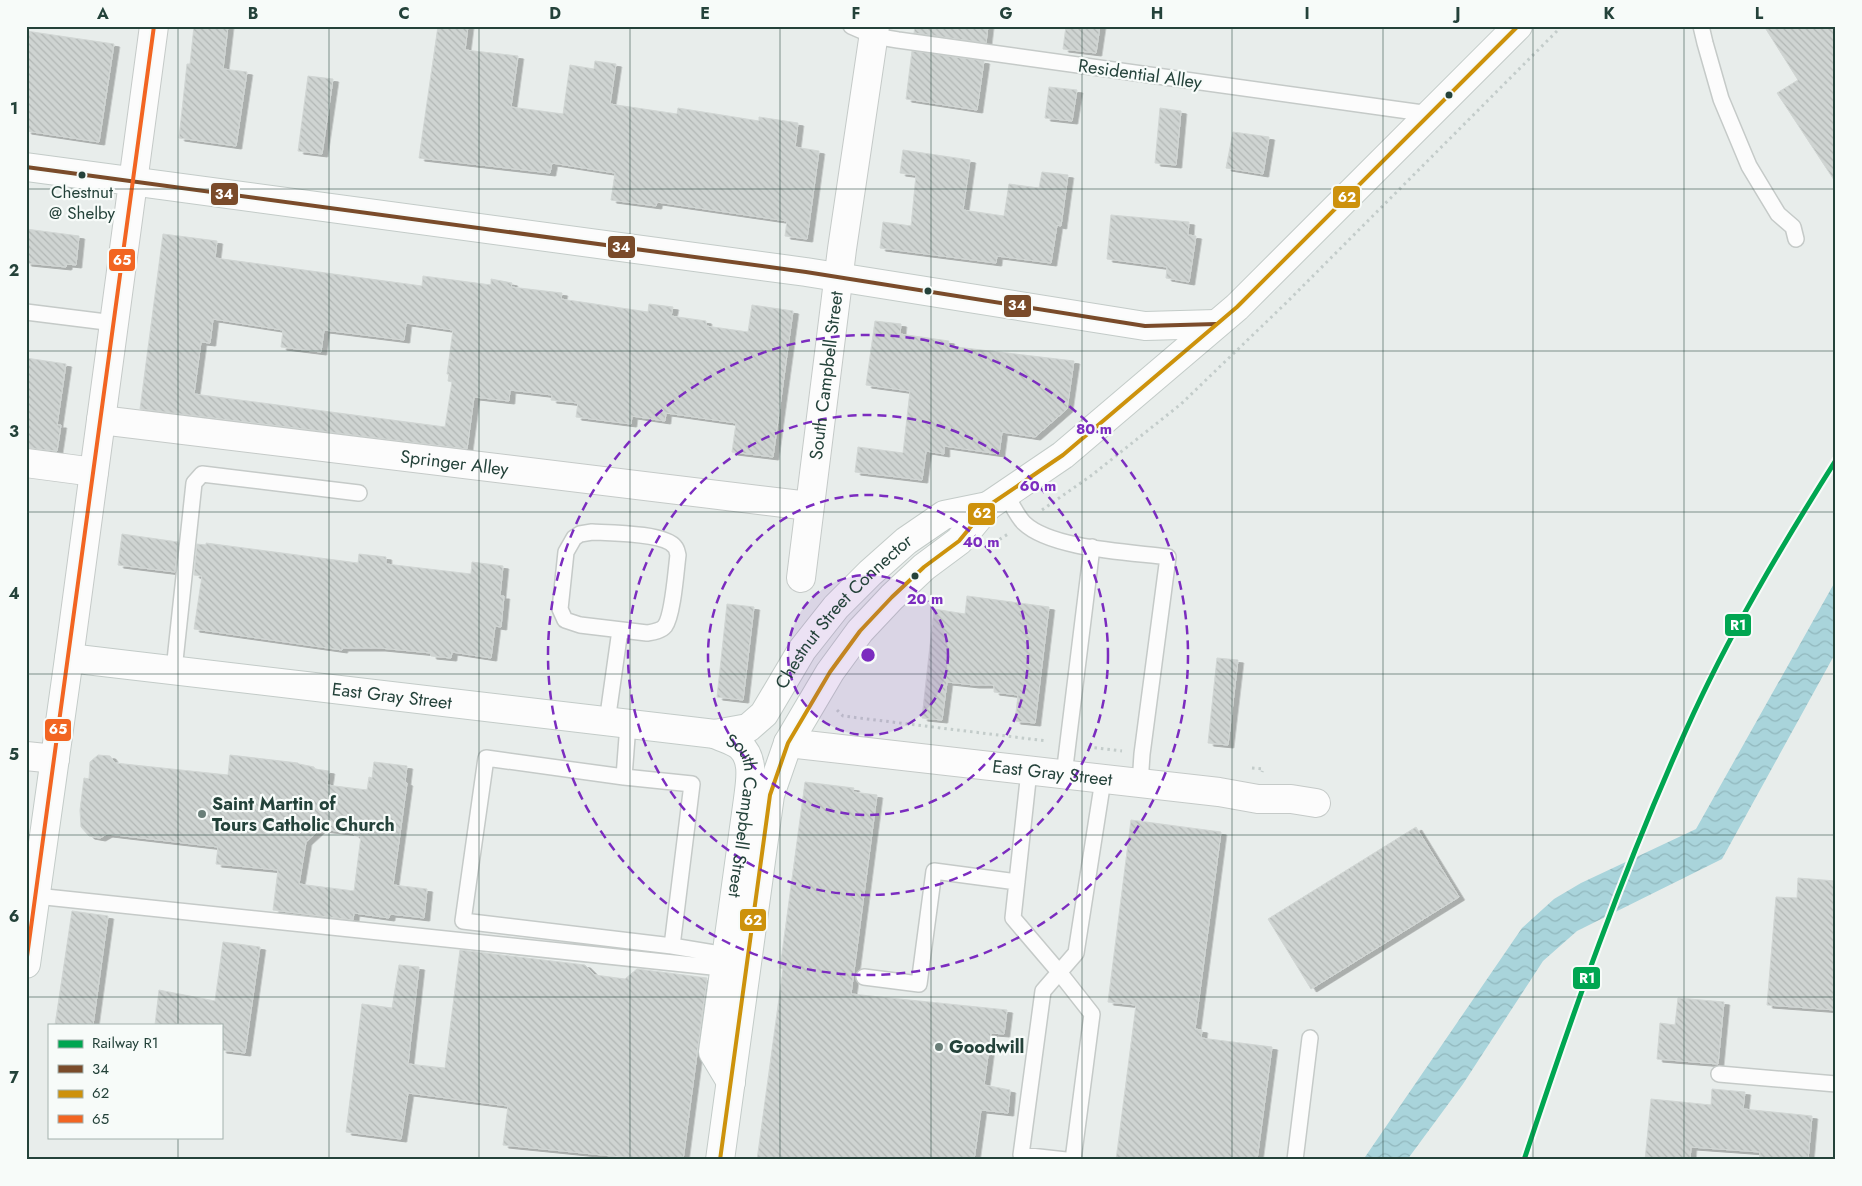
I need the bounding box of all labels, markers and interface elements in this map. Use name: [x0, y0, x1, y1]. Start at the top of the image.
text: A: [96, 2, 109, 25]
text: B: [248, 2, 258, 25]
text: C: [398, 2, 410, 25]
text: D: [549, 2, 561, 25]
text: E: [700, 2, 710, 25]
text: F: [852, 2, 860, 25]
text: G: [999, 2, 1013, 25]
text: H: [1151, 2, 1163, 25]
text: I: [1304, 2, 1310, 25]
text: J: [1452, 2, 1461, 25]
text: K: [1603, 2, 1615, 25]
text: L: [1755, 2, 1764, 25]
street label: Residential Alley: [1077, 52, 1204, 96]
unlabelled marker: [1444, 90, 1454, 100]
text: 1: [10, 97, 18, 120]
marker: Chestnut @ Shelby: [77, 170, 87, 180]
place label: Chestnut @ Shelby: [49, 180, 116, 225]
line badge: 34: [210, 182, 239, 206]
text: 34: [215, 184, 233, 204]
line badge: 62: [1332, 185, 1361, 209]
text: 62: [1338, 187, 1356, 207]
line badge: 34: [607, 235, 636, 259]
text: 34: [612, 237, 630, 257]
line badge: 65: [108, 248, 136, 272]
text: 65: [113, 250, 131, 270]
text: 2: [9, 259, 19, 282]
unlabelled marker: [923, 286, 933, 296]
street label: South Campbell Street: [803, 289, 850, 461]
line badge: 34: [1003, 294, 1032, 318]
text: 34: [1008, 295, 1026, 315]
text: 80 m: [1076, 418, 1112, 440]
text: 3: [9, 420, 19, 443]
street label: Springer Alley: [399, 443, 510, 482]
text: 60 m: [1020, 475, 1056, 497]
line badge: 62: [967, 502, 996, 526]
text: 62: [973, 503, 991, 523]
street label: Chestnut Street Connector: [769, 527, 918, 694]
text: 40 m: [962, 531, 1000, 553]
unlabelled marker: [910, 571, 920, 581]
text: 4: [8, 582, 20, 605]
text: 20 m: [907, 588, 943, 610]
line badge: R1: [1724, 613, 1752, 637]
text: R1: [1730, 615, 1746, 635]
centre of rings: [859, 646, 877, 664]
street label: East Gray Street: [330, 676, 454, 716]
line badge: 65: [44, 718, 72, 742]
text: 65: [49, 719, 67, 739]
street label: South Campbell Street: [721, 727, 764, 900]
text: 5: [9, 743, 19, 766]
street label: East Gray Street: [991, 753, 1114, 793]
place label: Saint Martin of Tours Catholic Church: [212, 791, 395, 838]
marker: Saint Martin of Tours Catholic Church: [196, 808, 208, 820]
text: 6: [9, 905, 19, 928]
line badge: 62: [739, 908, 767, 932]
text: 62: [744, 910, 762, 930]
line badge: R1: [1572, 966, 1601, 990]
text: R1: [1579, 968, 1595, 988]
legend: [48, 1024, 222, 1138]
text: Railway R1: [92, 1032, 159, 1054]
place label: Goodwill: [949, 1034, 1024, 1060]
marker: Goodwill: [933, 1041, 945, 1053]
text: 34: [92, 1058, 109, 1080]
text: 7: [9, 1066, 19, 1089]
text: 62: [92, 1082, 109, 1104]
text: 65: [92, 1108, 109, 1130]

